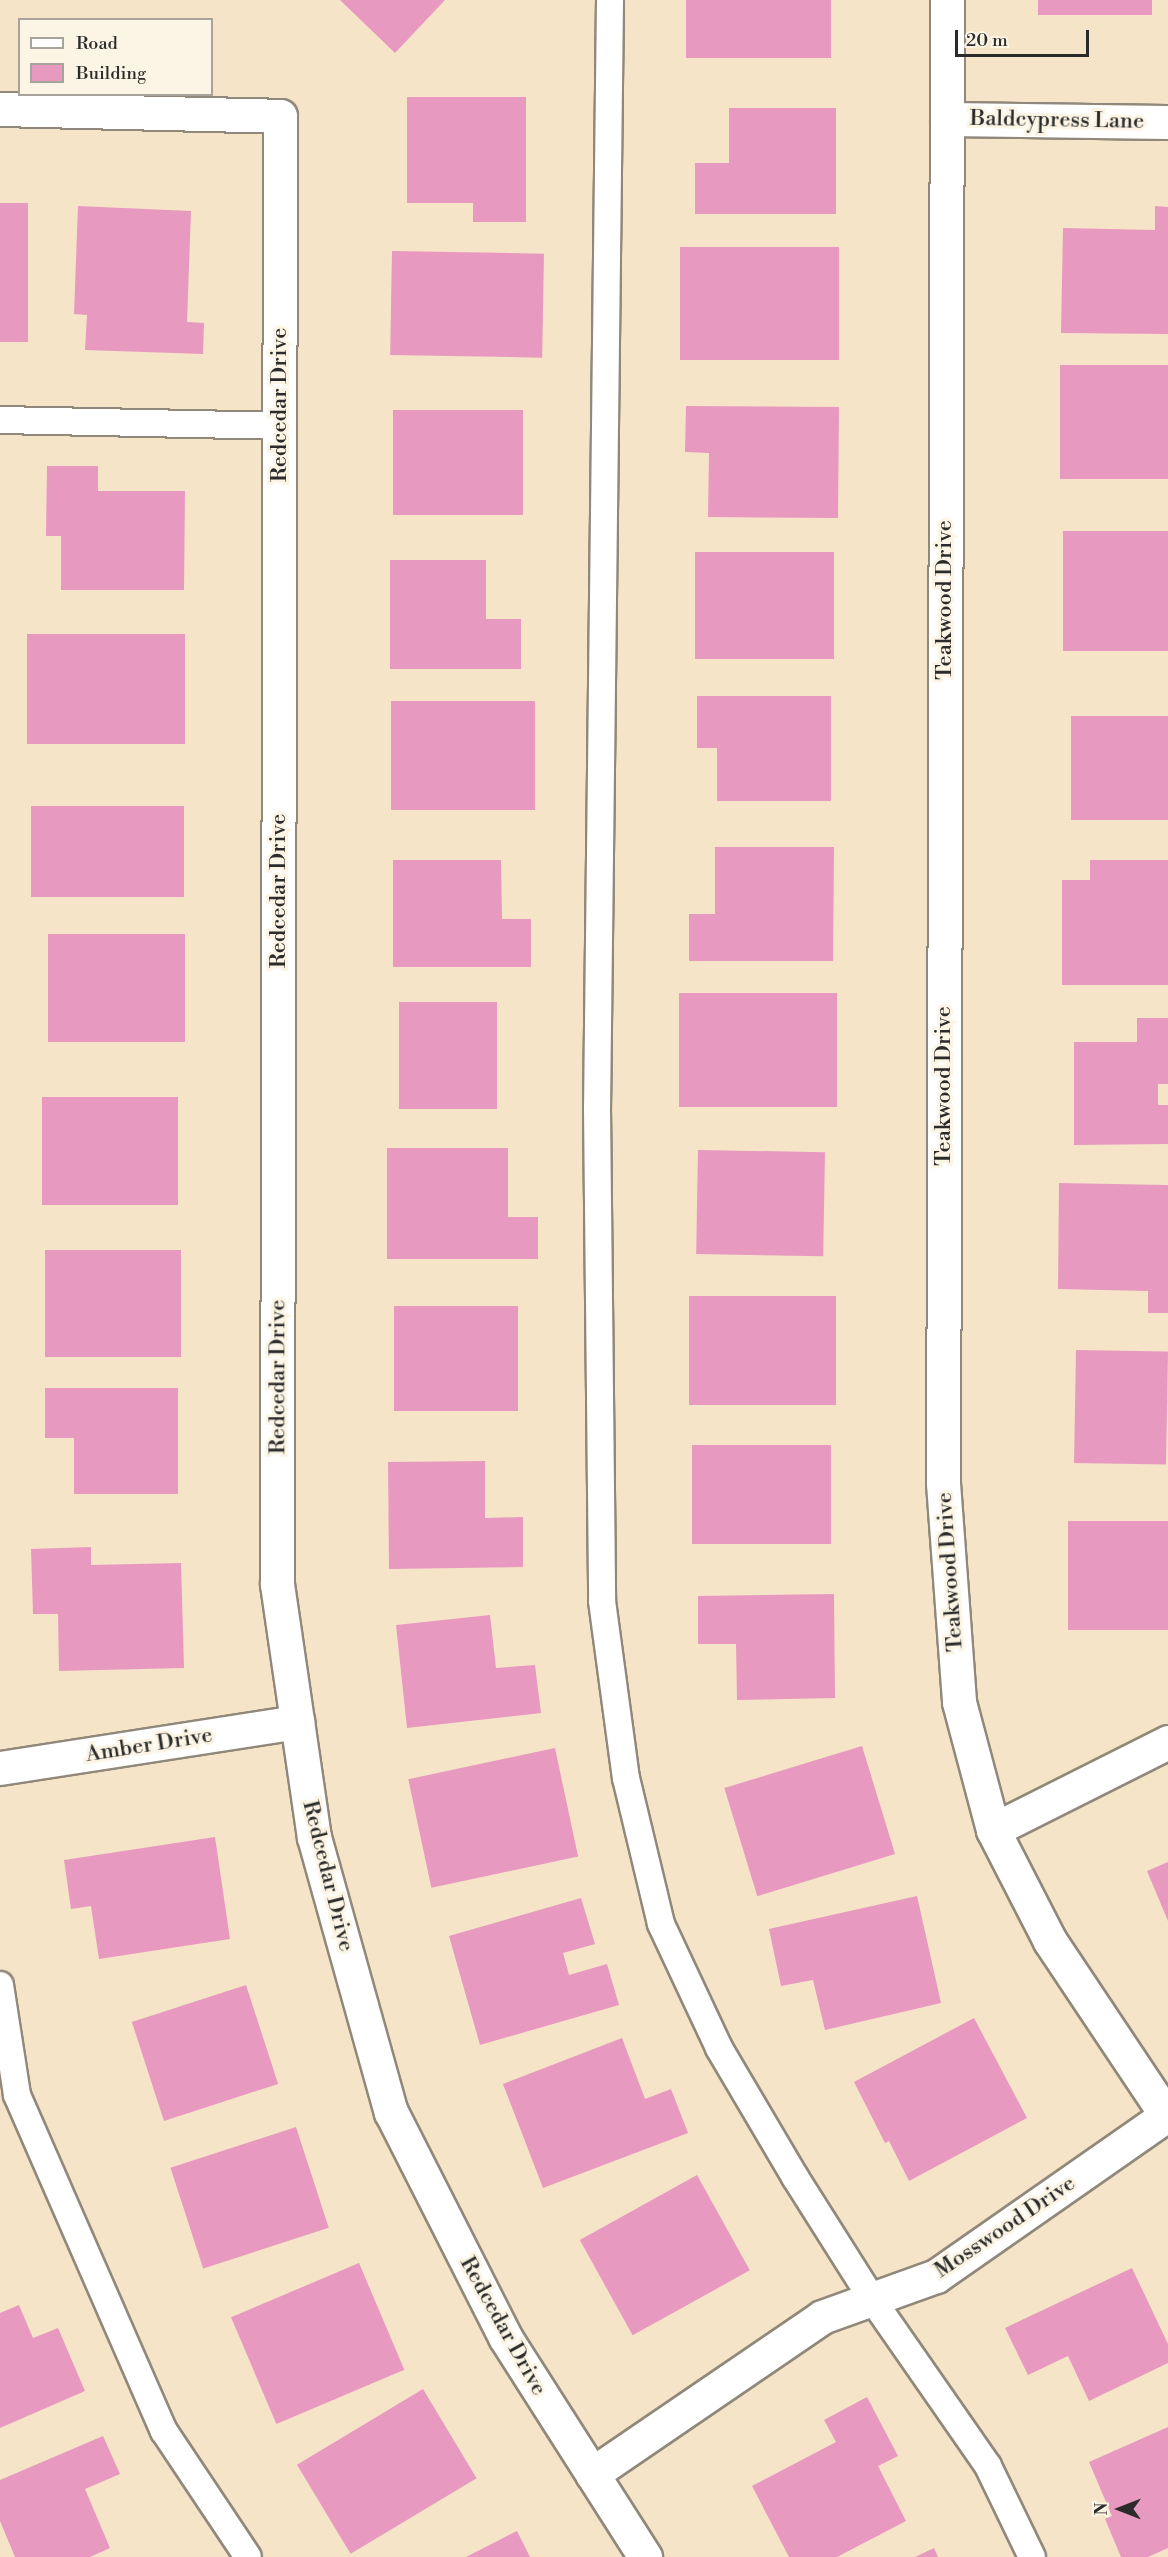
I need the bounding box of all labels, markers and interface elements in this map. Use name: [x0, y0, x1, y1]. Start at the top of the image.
legend: [18, 18, 213, 96]
scale bar: [958, 18, 1092, 56]
text: 20 m: [966, 29, 1008, 52]
text: Road: [76, 32, 118, 55]
text: Building: [76, 62, 146, 85]
street label: Baldcypress Lane: [970, 105, 1144, 135]
street label: Redcedar Drive: [267, 328, 293, 482]
street label: Teakwood Drive: [932, 520, 958, 680]
street label: Redcedar Drive: [266, 814, 292, 968]
street label: Teakwood Drive: [931, 1006, 957, 1166]
street label: Redcedar Drive: [265, 1300, 291, 1454]
street label: Teakwood Drive: [931, 1491, 969, 1653]
street label: Amber Drive: [84, 1722, 214, 1768]
street label: Redcedar Drive: [297, 1798, 359, 1954]
street label: Mosswood Drive: [930, 2170, 1080, 2284]
street label: Redcedar Drive: [454, 2252, 552, 2400]
north arrow: [1090, 2479, 1150, 2539]
text: N: [1092, 2503, 1112, 2515]

